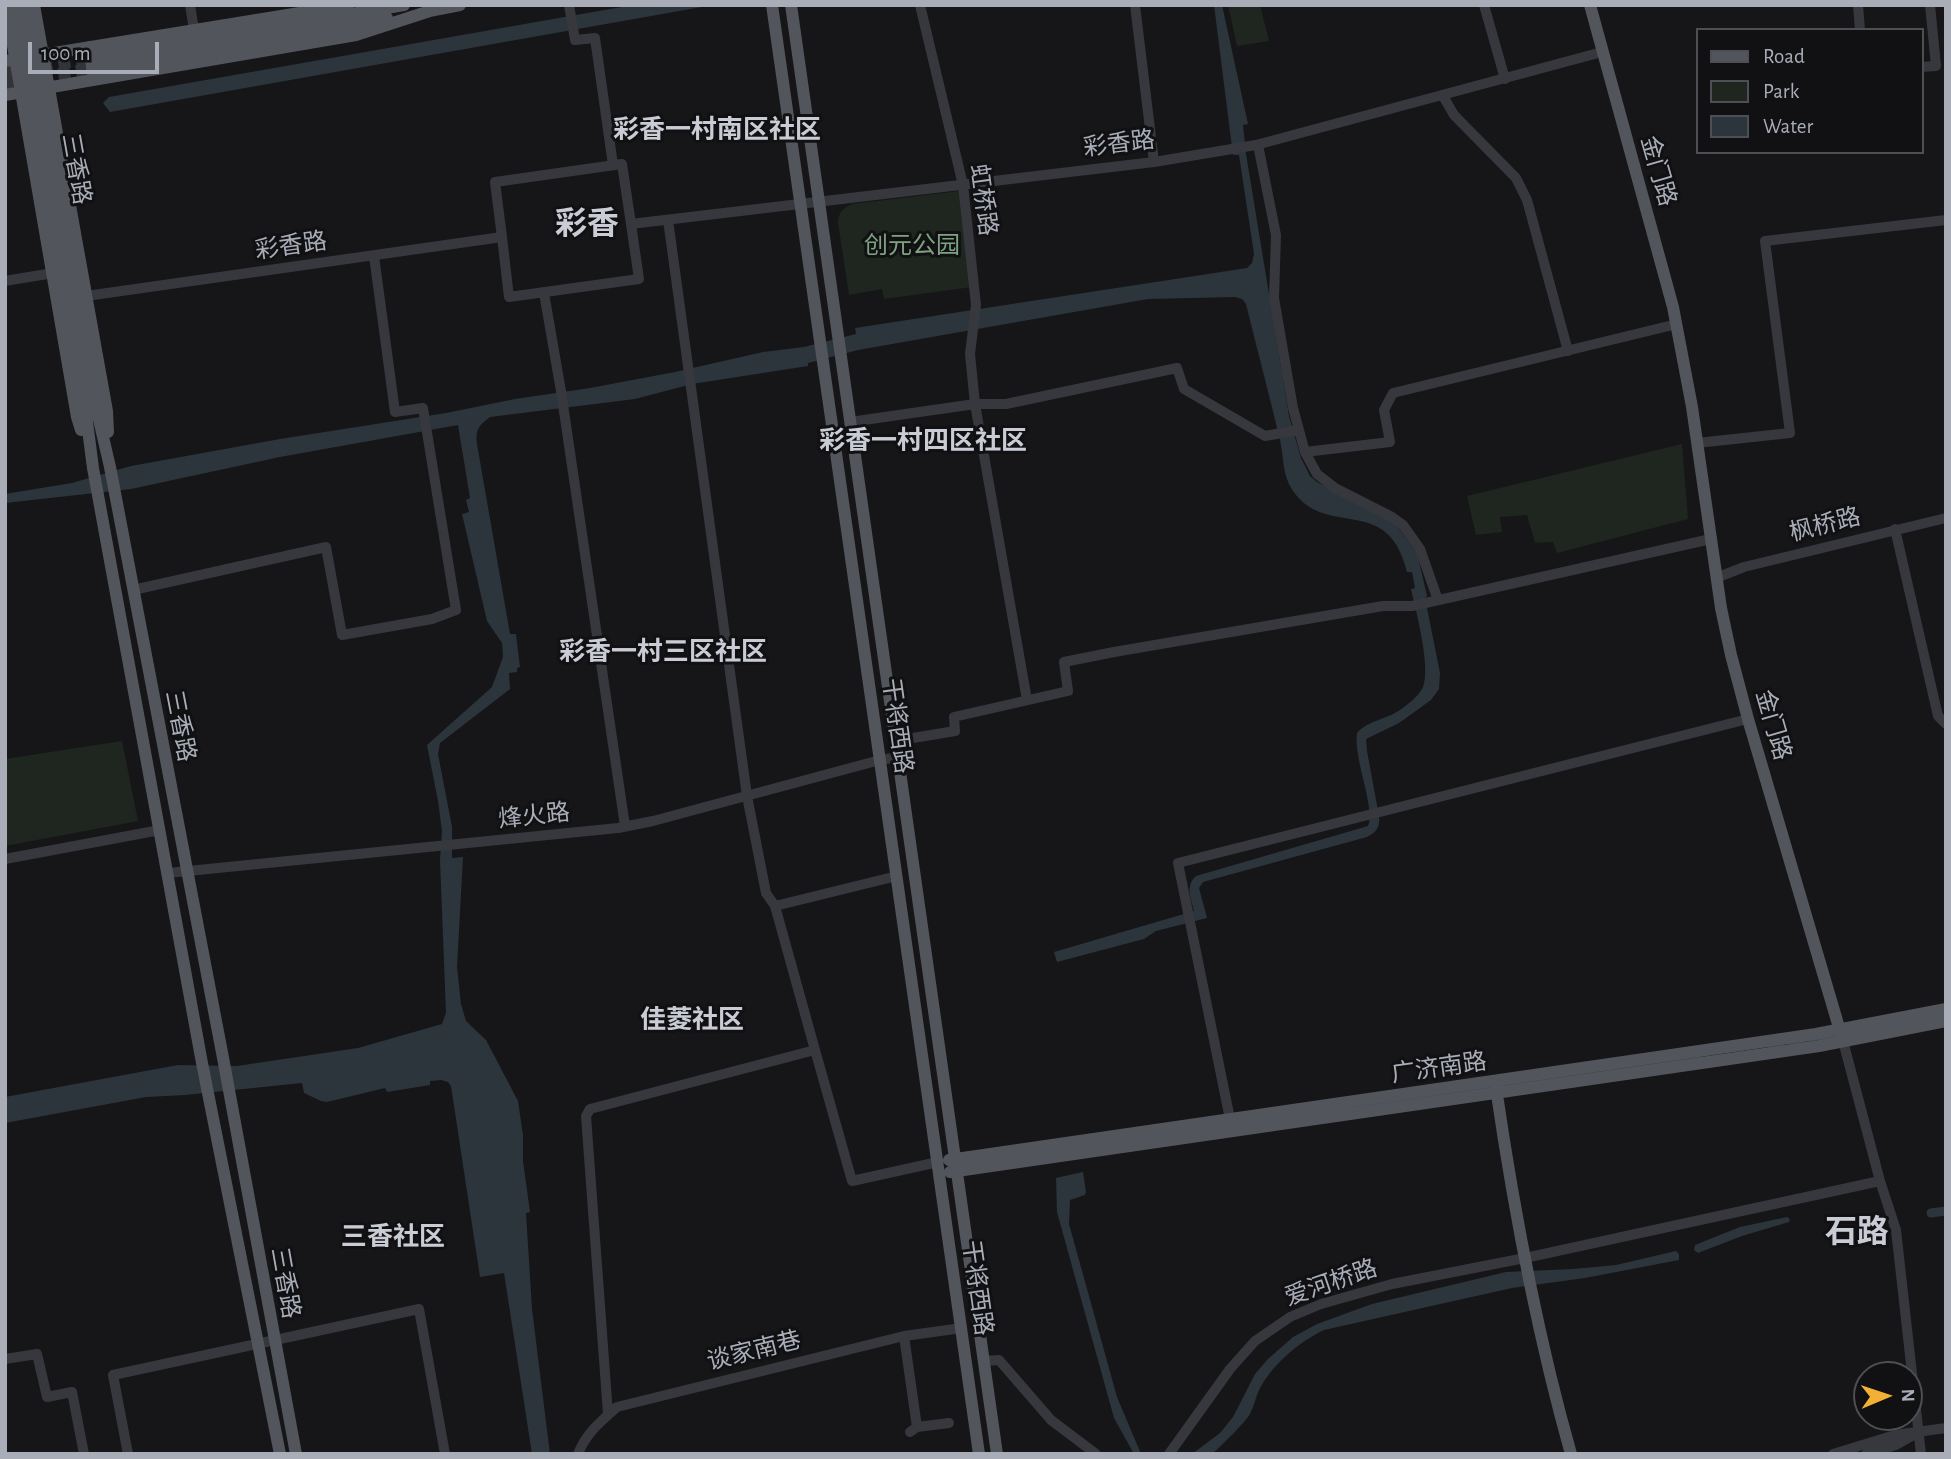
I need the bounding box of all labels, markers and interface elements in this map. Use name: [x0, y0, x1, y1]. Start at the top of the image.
scale bar: [32, 28, 163, 72]
legend: [1696, 28, 1923, 154]
text: 100 m: [41, 43, 91, 64]
text: Road: [1763, 46, 1805, 67]
text: Park: [1763, 81, 1799, 102]
district label: 彩香一村南区社区: [613, 114, 821, 146]
text: Water: [1763, 116, 1813, 137]
street label: 彩香路: [1082, 125, 1156, 163]
street label: 三香路: [56, 131, 96, 207]
street label: 金门路: [1634, 132, 1682, 210]
street label: 虹桥路: [964, 162, 1002, 238]
district label: 彩香: [555, 205, 619, 243]
street label: 彩香路: [253, 227, 329, 265]
park label: 创元公园: [864, 232, 960, 260]
district label: 彩香一村四区社区: [819, 425, 1027, 457]
street label: 枫桥路: [1787, 502, 1863, 548]
district label: 彩香一村三区社区: [559, 636, 767, 668]
street label: 干将西路: [876, 676, 918, 776]
street label: 金门路: [1749, 686, 1797, 764]
street label: 三香路: [159, 688, 201, 764]
street label: 烽火路: [497, 798, 571, 834]
district label: 佳菱社区: [640, 1004, 744, 1036]
street label: 广济南路: [1389, 1047, 1489, 1089]
district label: 石路: [1825, 1213, 1889, 1251]
district label: 三香社区: [341, 1221, 445, 1253]
street label: 干将西路: [956, 1238, 998, 1338]
street label: 三香路: [265, 1245, 305, 1321]
street label: 爱河桥路: [1281, 1254, 1381, 1312]
street label: 谈家南巷: [704, 1325, 804, 1377]
north arrow: [1853, 1361, 1923, 1431]
text: N: [1898, 1388, 1917, 1402]

